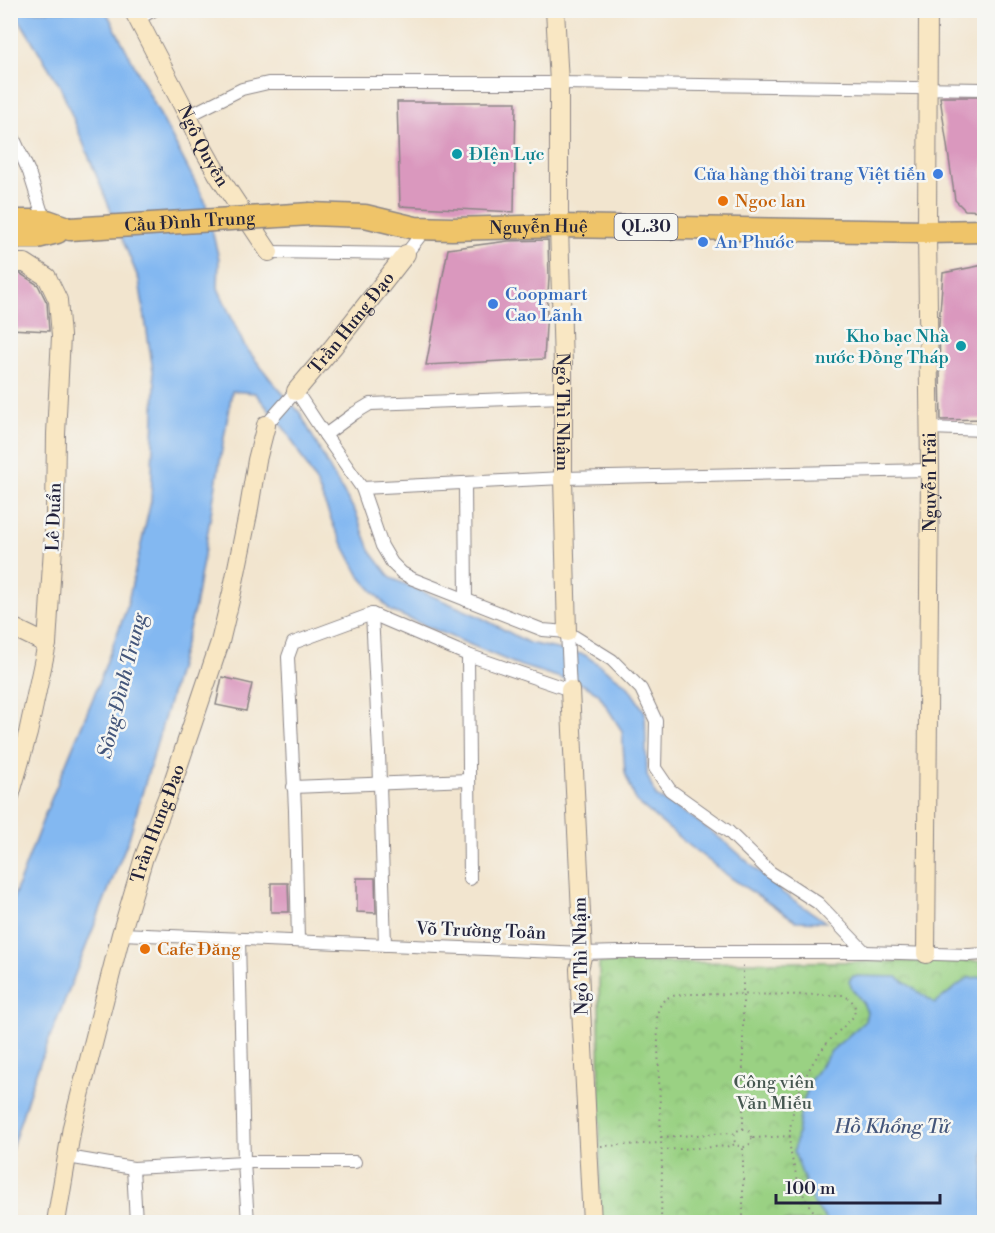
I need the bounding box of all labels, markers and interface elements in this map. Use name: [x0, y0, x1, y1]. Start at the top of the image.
street label: Ngô Quyền: [173, 101, 234, 192]
place label: ĐIện Lực: [469, 143, 545, 166]
marker: ĐIện Lực: [450, 147, 464, 161]
place label: Cửa hàng thời trang Việt tiến: [694, 163, 926, 186]
marker: Cửa hàng thời trang Việt tiến: [931, 167, 945, 181]
place label: Ngoc lan: [735, 190, 806, 213]
marker: Ngoc lan: [716, 194, 730, 208]
street label: Cầu Đình Trung: [124, 206, 257, 237]
street label: Nguyễn Huệ: [489, 214, 588, 239]
road number: QL.30: [614, 214, 678, 240]
place label: An Phước: [714, 231, 794, 254]
marker: An Phước: [696, 235, 710, 249]
street label: Trần Hưng Đạo: [304, 267, 399, 379]
place label: Coopmart Cao Lãnh: [505, 283, 588, 327]
marker: Coopmart Cao Lãnh: [486, 297, 500, 311]
place label: Kho bạc Nhà nước Đồng Tháp: [815, 325, 950, 369]
marker: Kho bạc Nhà nước Đồng Tháp: [954, 339, 968, 353]
street label: Ngô Thì Nhậm: [551, 352, 575, 471]
street label: Nguyễn Trãi: [918, 432, 942, 532]
street label: Lê Duẩn: [41, 482, 67, 552]
water label: Sông Đình Trung: [93, 609, 154, 761]
street label: Trần Hưng Đạo: [125, 761, 190, 885]
street label: Ngô Thì Nhậm: [568, 896, 594, 1015]
street label: Võ Trường Toản: [414, 917, 547, 945]
place label: Cafe Đăng: [157, 938, 241, 961]
marker: Cafe Đăng: [138, 942, 152, 956]
park label: Công viên Văn Miếu: [734, 1071, 815, 1115]
water label: Hồ Khổng Tử: [833, 1115, 951, 1140]
scale bar: [776, 1167, 940, 1205]
text: 100 m: [785, 1177, 836, 1200]

